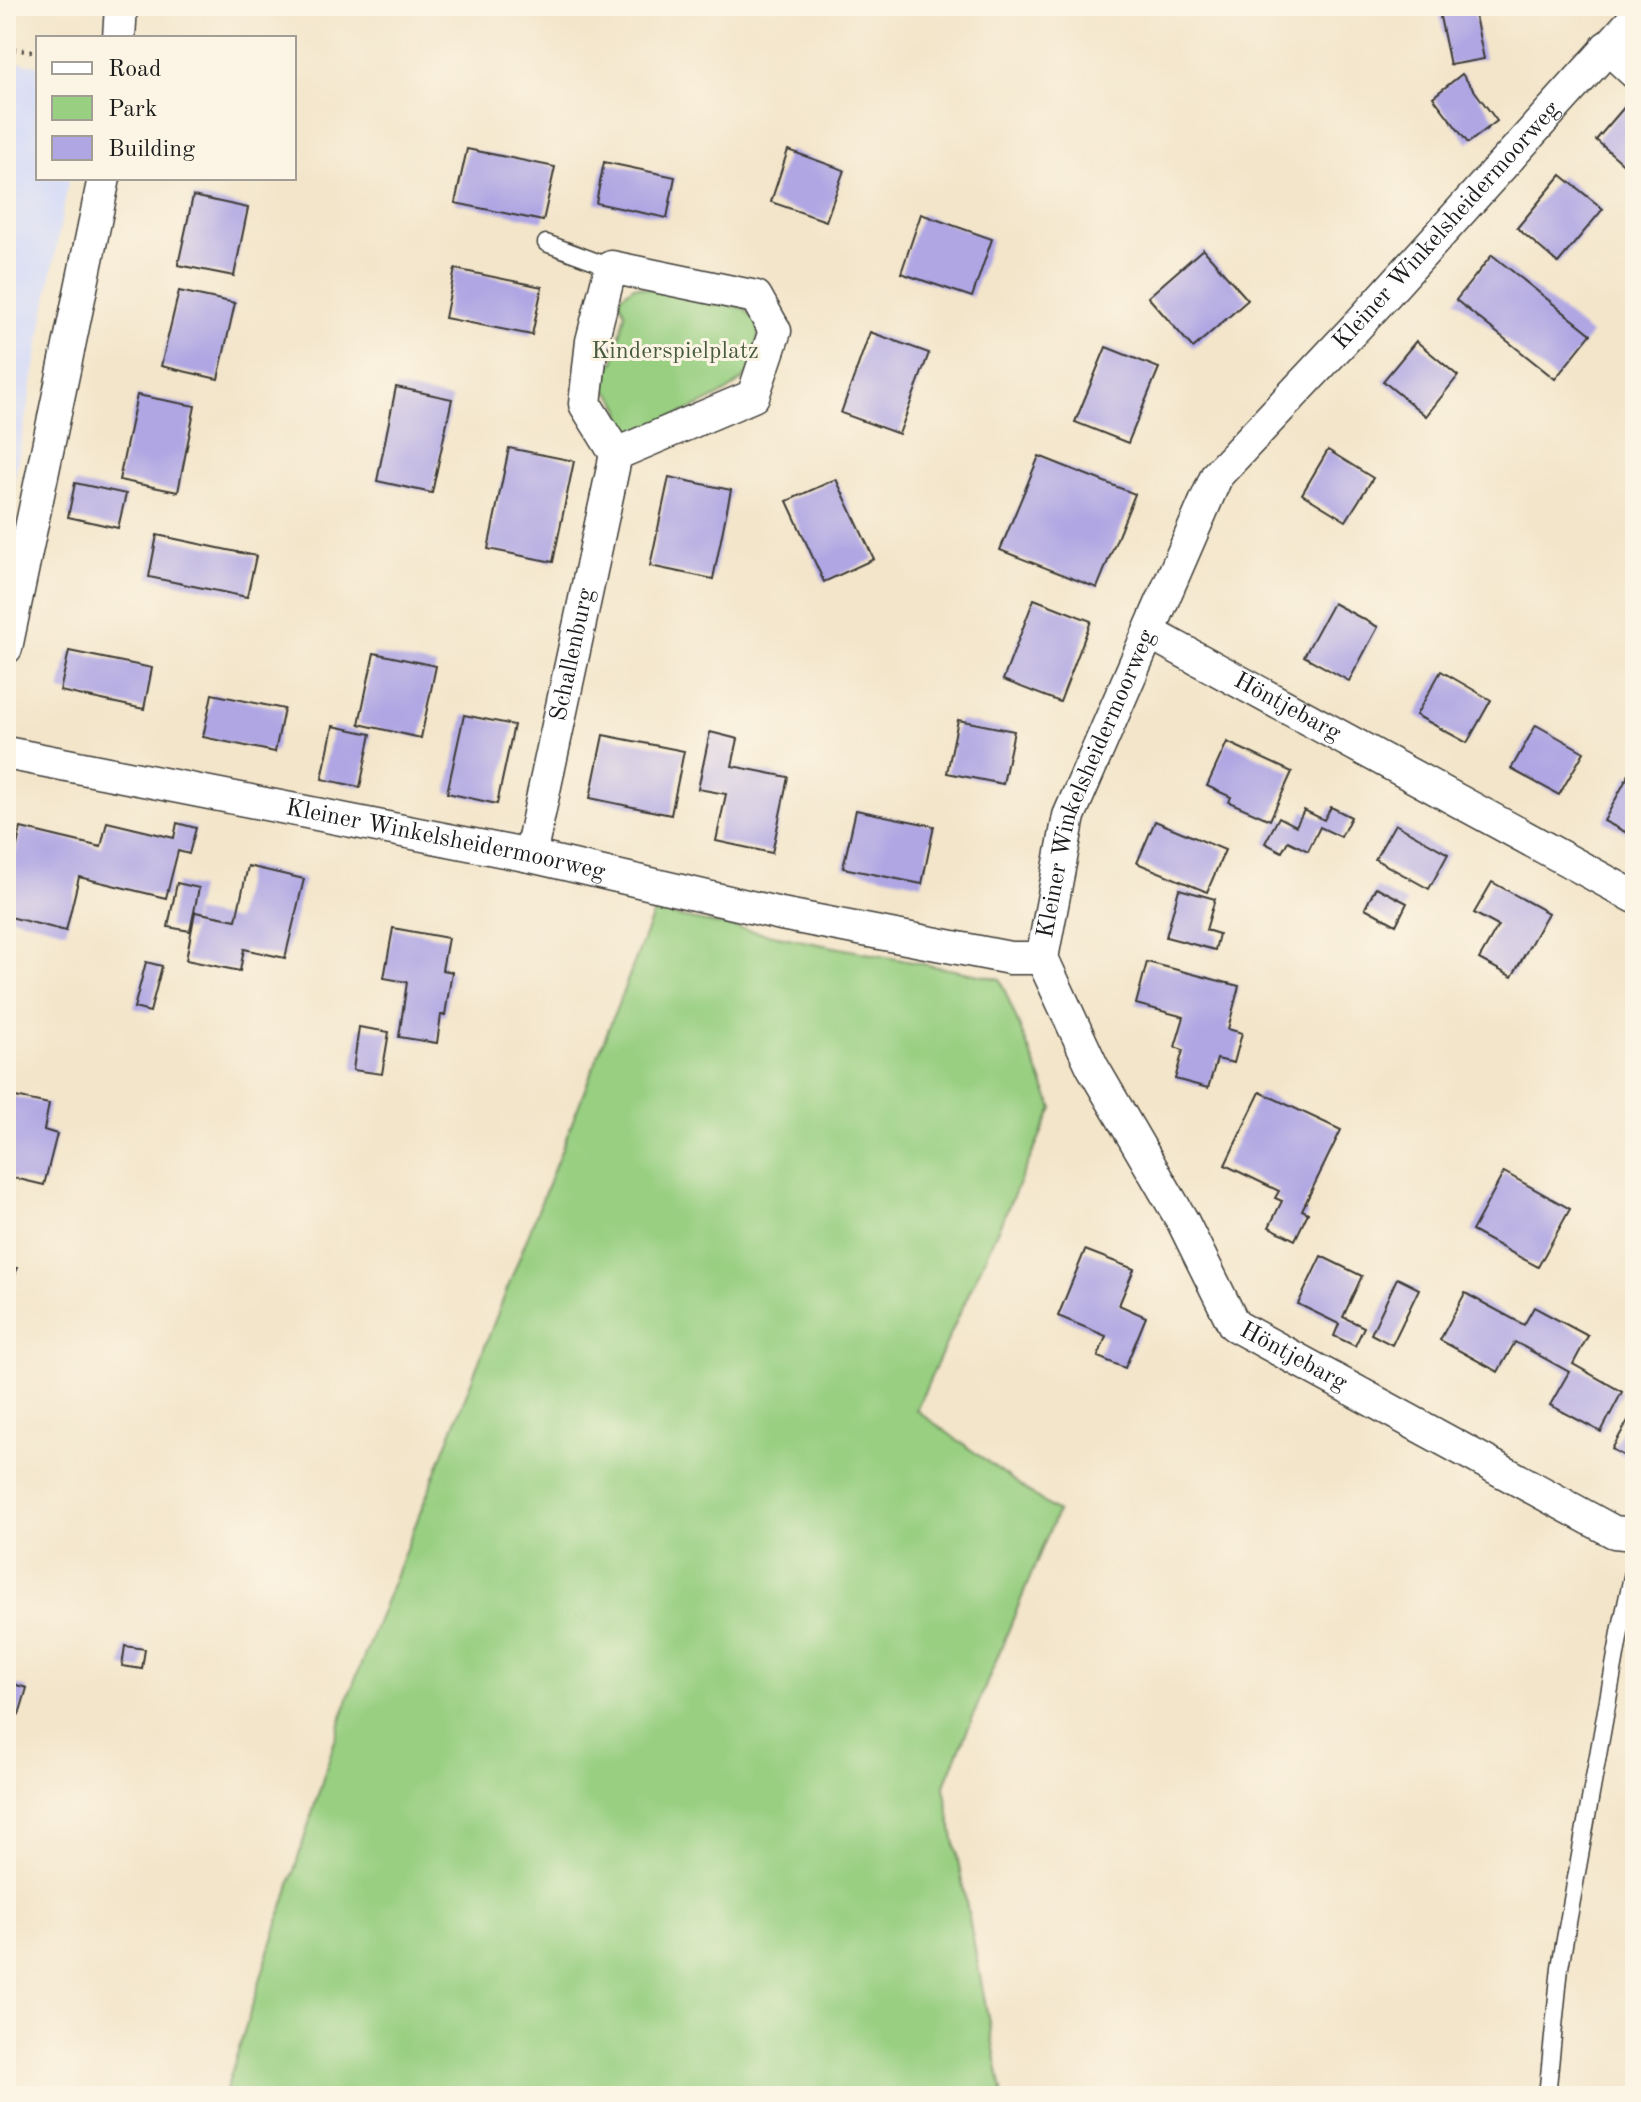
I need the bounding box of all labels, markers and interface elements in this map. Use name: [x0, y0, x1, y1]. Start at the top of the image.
legend: [36, 36, 296, 180]
text: Road: [108, 58, 161, 82]
street label: Kleiner Winkelsheidermoorweg: [1329, 97, 1565, 355]
text: Park: [108, 98, 157, 122]
text: Building: [108, 138, 195, 162]
park label: Kinderspielplatz: [591, 340, 759, 364]
street label: Schallenburg: [547, 586, 599, 723]
street label: Kleiner Winkelsheidermoorweg: [1034, 626, 1160, 940]
street label: Höntjebarg: [1230, 669, 1345, 746]
street label: Kleiner Winkelsheidermoorweg: [284, 796, 607, 885]
street label: Höntjebarg: [1236, 1319, 1351, 1396]

